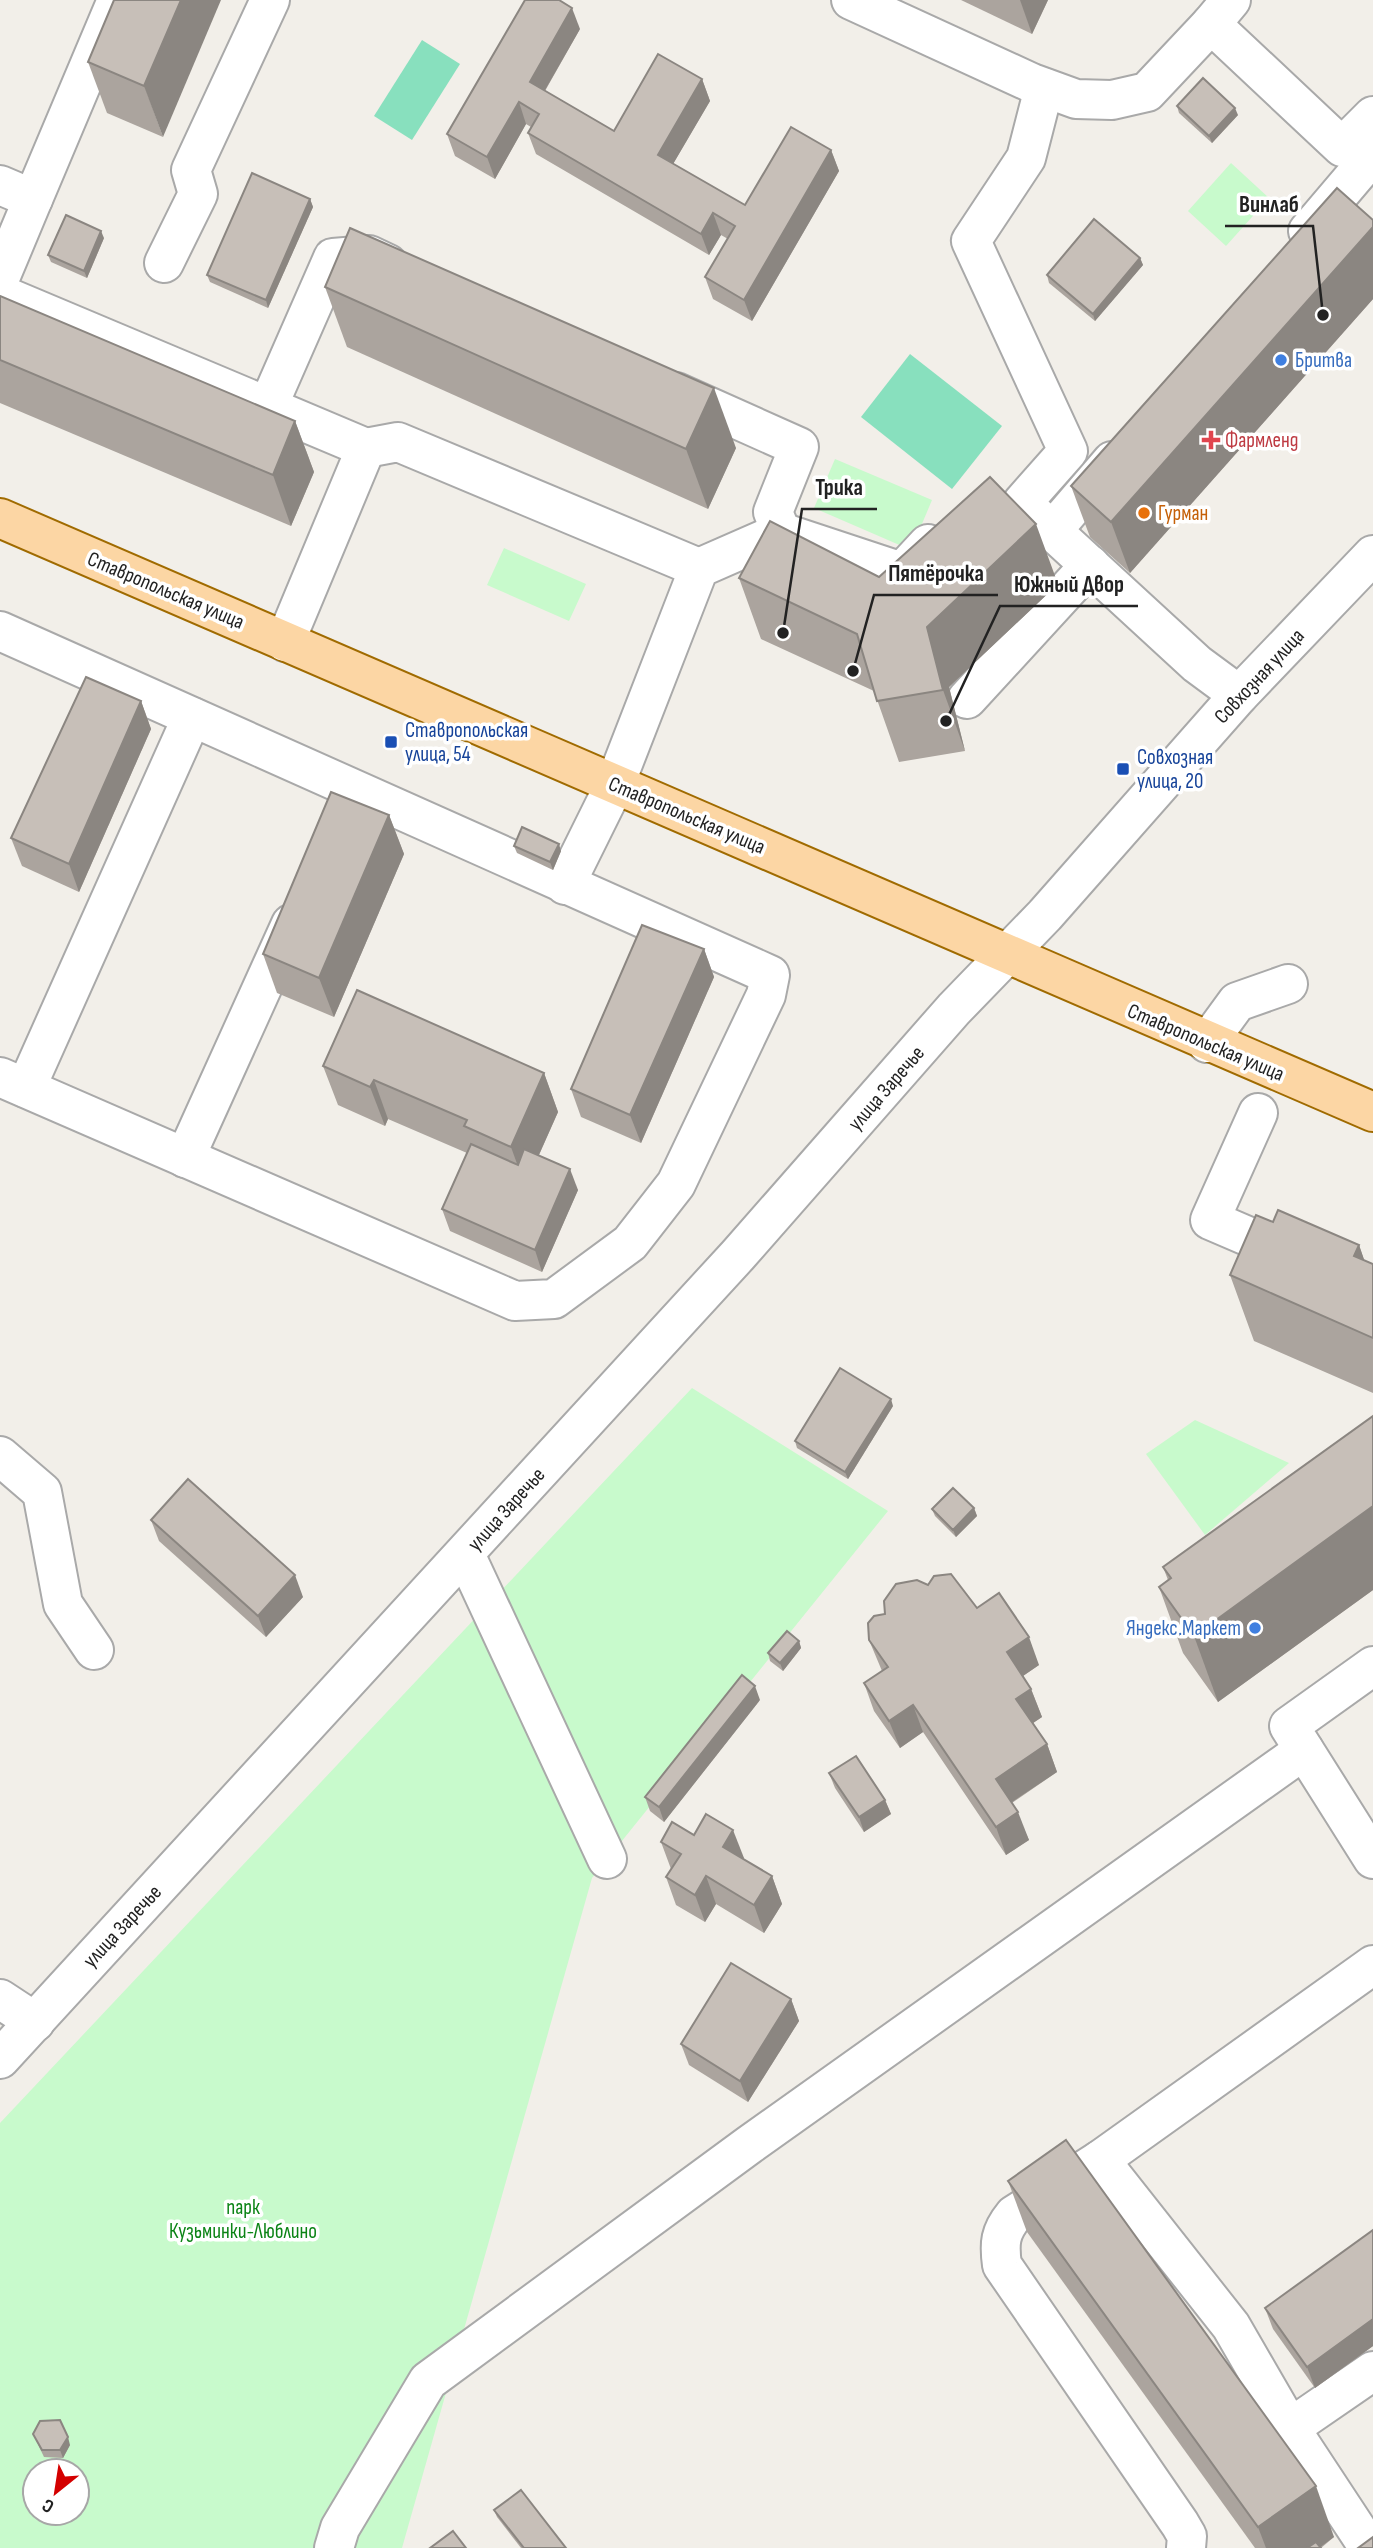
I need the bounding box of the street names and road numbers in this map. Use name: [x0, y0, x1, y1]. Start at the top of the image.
street label: Ставропольская улица: [84, 546, 248, 635]
street label: Совхозная улица: [1209, 624, 1310, 729]
street label: Ставропольская улица: [605, 771, 769, 860]
street label: Ставропольская улица: [1124, 998, 1288, 1087]
street label: улица Заречье: [843, 1041, 930, 1136]
street label: улица Заречье: [462, 1462, 550, 1556]
street label: улица Заречье: [78, 1880, 167, 1973]

